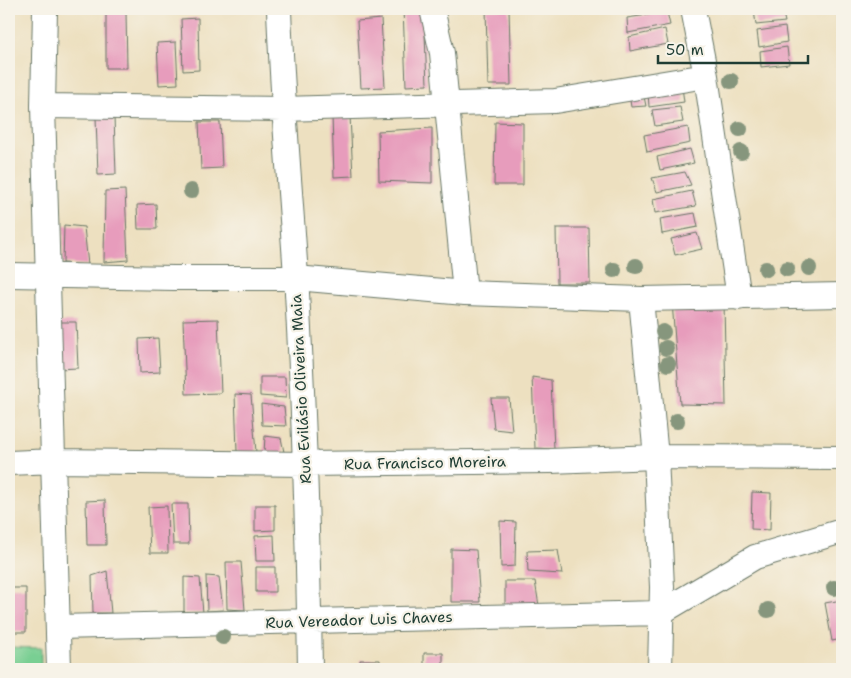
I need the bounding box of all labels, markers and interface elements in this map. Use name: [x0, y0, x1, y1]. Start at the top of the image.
scale bar: [658, 32, 808, 64]
text: 50 m: [666, 40, 704, 60]
street label: Rua Evilásio Oliveira Maia: [286, 293, 316, 484]
street label: Rua Francisco Moreira: [344, 452, 507, 474]
street label: Rua Vereador Luis Chaves: [265, 607, 453, 633]

